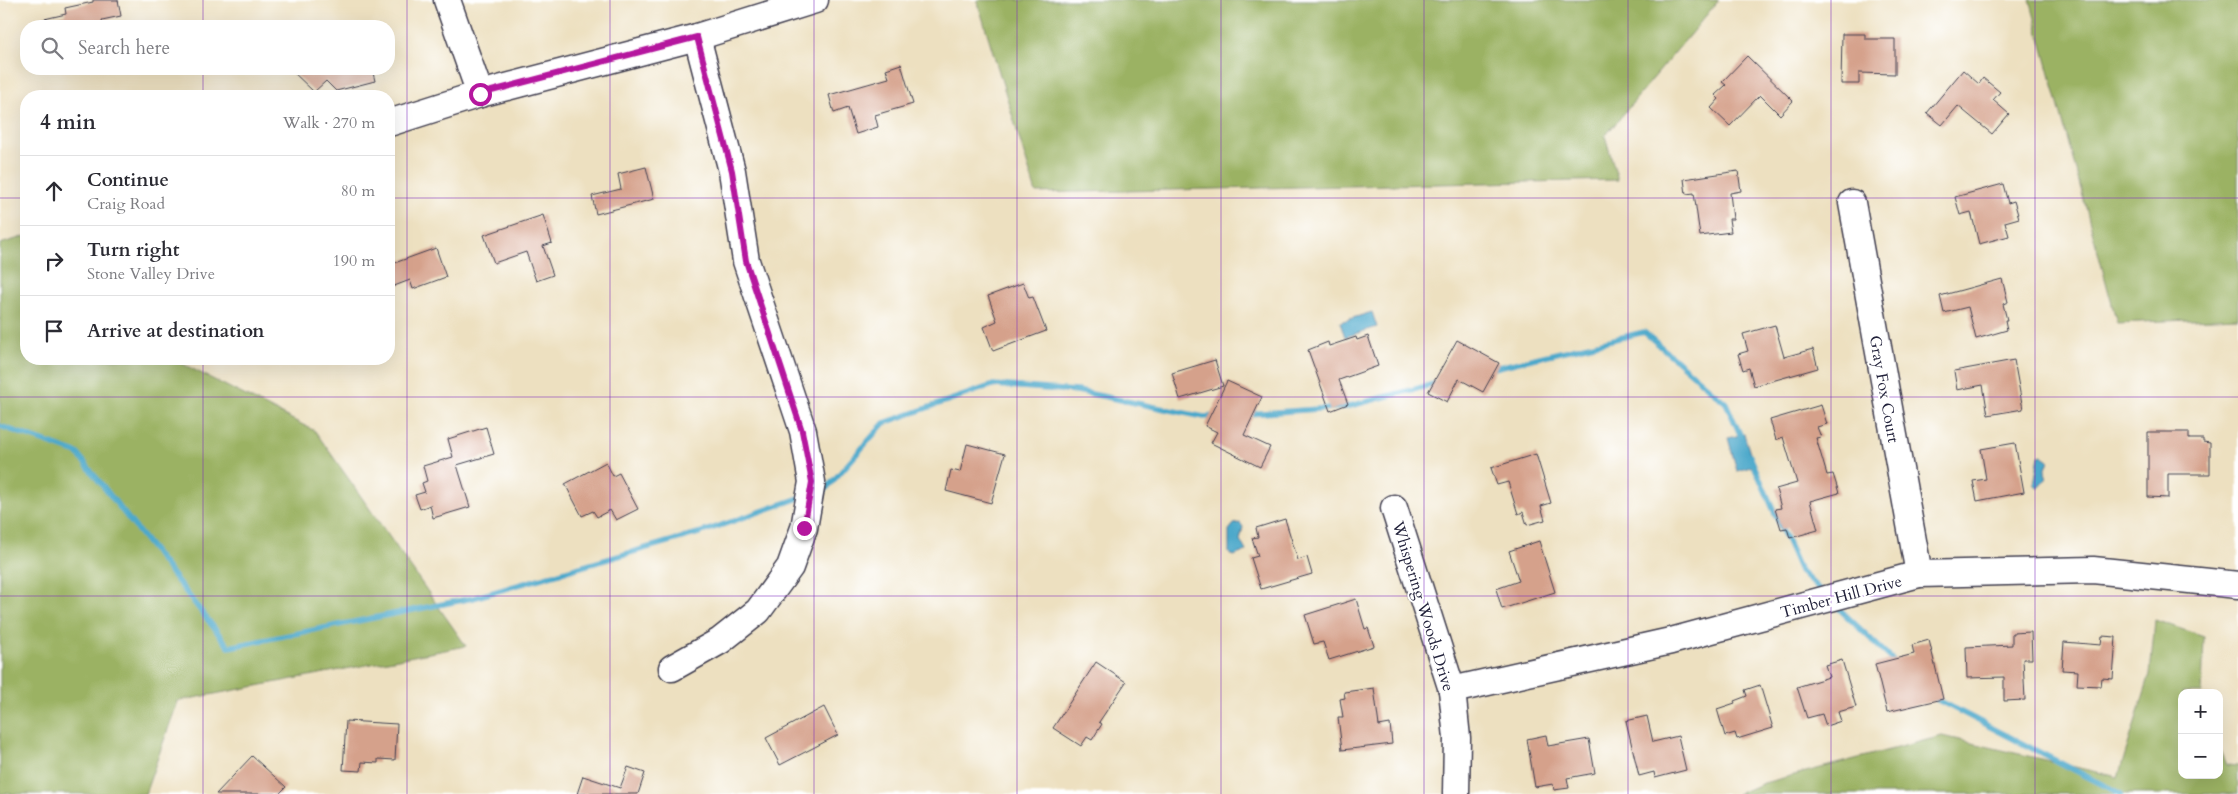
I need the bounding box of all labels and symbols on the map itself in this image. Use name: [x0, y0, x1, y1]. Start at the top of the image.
route start: [469, 83, 492, 106]
street label: Gray Fox Court: [1864, 334, 1904, 445]
route end: [793, 517, 816, 540]
street label: Whispering Woods Drive: [1386, 518, 1459, 694]
street label: Timber Hill Drive: [1778, 570, 1904, 624]

